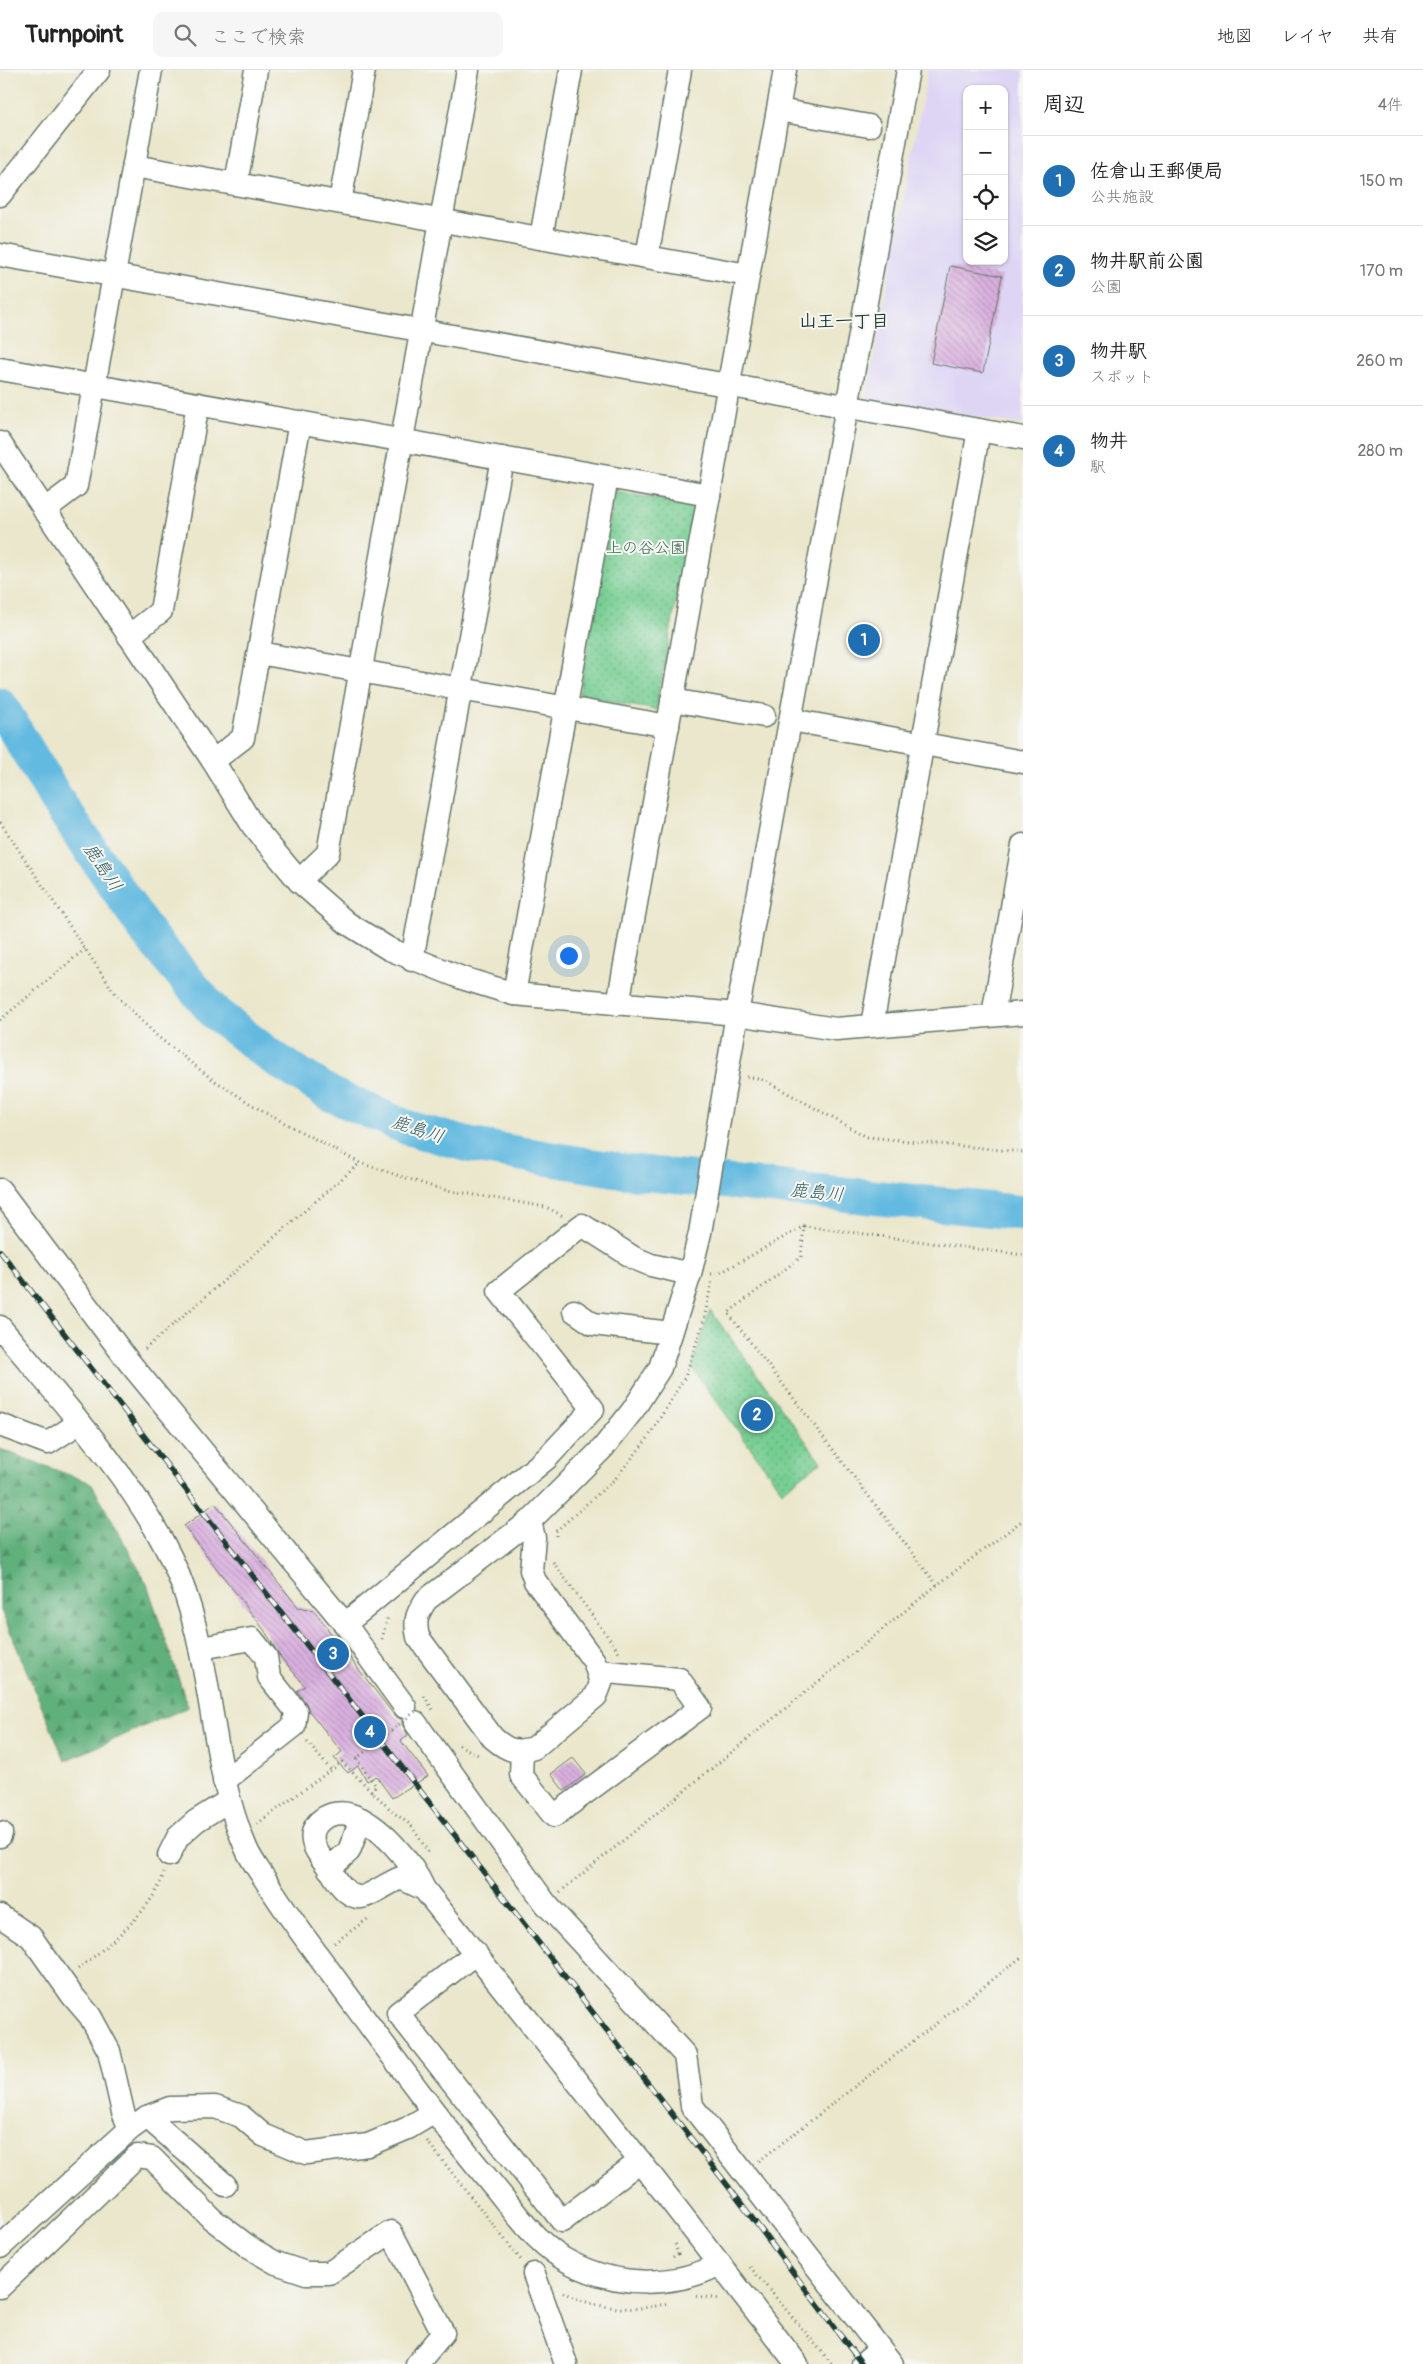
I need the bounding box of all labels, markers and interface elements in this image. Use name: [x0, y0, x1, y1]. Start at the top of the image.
search box: [153, 12, 503, 57]
text: Turnpoint: [25, 20, 123, 49]
icon: search: [171, 21, 199, 49]
text: ここで検索: [211, 25, 306, 49]
text: 地図: [1217, 25, 1253, 48]
text: レイヤ: [1281, 25, 1334, 48]
text: 共有: [1362, 25, 1398, 48]
map controls: [963, 85, 1008, 265]
button: +: [963, 85, 1008, 130]
text: 周辺: [1043, 91, 1085, 118]
text: 4件: [1378, 95, 1403, 115]
button: −: [963, 130, 1008, 175]
text: 佐倉山王郵便局: [1090, 159, 1223, 183]
text: 1: [1056, 171, 1062, 191]
text: 150 m: [1359, 171, 1403, 191]
button: locate: [963, 175, 1008, 220]
text: 公共施設: [1090, 187, 1154, 207]
button: layers: [963, 220, 1008, 265]
text: 物井駅前公園: [1090, 249, 1204, 273]
text: 2: [1055, 261, 1063, 281]
text: 170 m: [1360, 261, 1403, 281]
text: 公園: [1090, 277, 1122, 297]
district label: 山王一丁目: [799, 310, 889, 333]
text: 物井駅: [1090, 339, 1147, 363]
text: 3: [1055, 351, 1063, 371]
text: 260 m: [1356, 351, 1403, 371]
text: スポット: [1090, 367, 1154, 387]
text: 物井: [1090, 429, 1128, 453]
text: 4: [1054, 441, 1064, 461]
text: 280 m: [1357, 441, 1403, 461]
text: 駅: [1090, 457, 1106, 477]
park label: 上の谷公園: [606, 538, 686, 558]
pin: 1: [848, 621, 880, 659]
water label: 鹿島川: [78, 838, 127, 896]
your location: [556, 943, 582, 969]
water label: 鹿島川: [389, 1110, 447, 1149]
water label: 鹿島川: [789, 1178, 845, 1207]
pin: 2: [741, 1396, 773, 1434]
pin: 3: [317, 1635, 349, 1673]
pin: 4: [354, 1713, 386, 1751]

